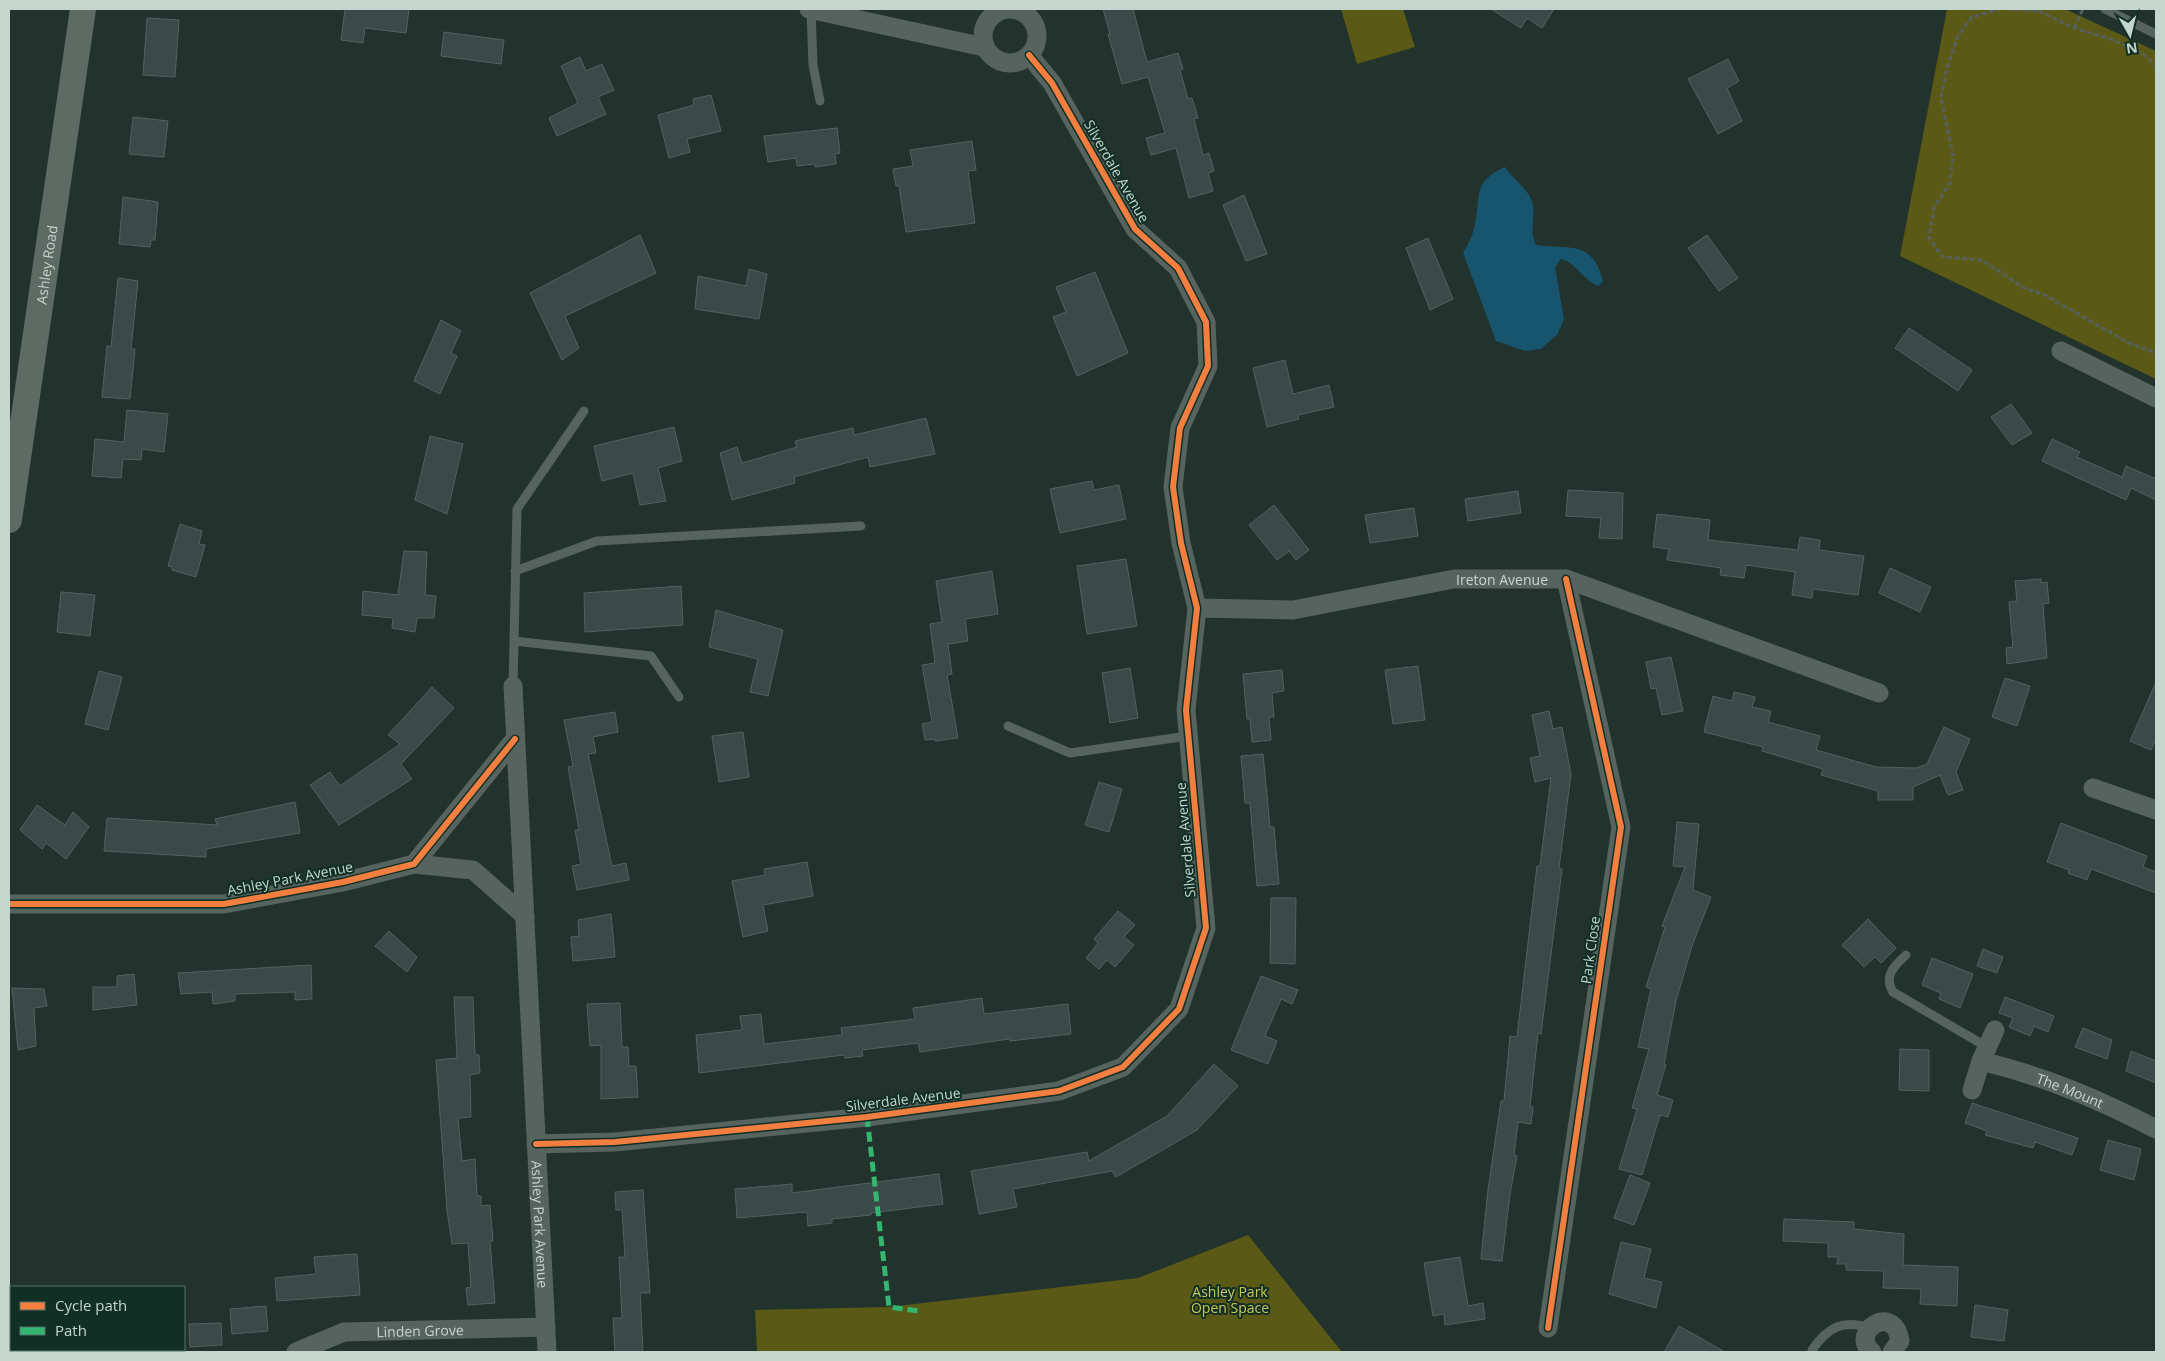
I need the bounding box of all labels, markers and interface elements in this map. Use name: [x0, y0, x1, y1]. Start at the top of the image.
north arrow: [2105, 10, 2155, 60]
text: N: [2125, 38, 2139, 59]
street label: Silverdale Avenue: [1080, 116, 1154, 226]
street label: Ashley Road: [31, 224, 61, 305]
street label: Ireton Avenue: [1456, 570, 1548, 589]
street label: Silverdale Avenue: [1170, 782, 1199, 898]
street label: Ashley Park Avenue: [225, 856, 355, 900]
street label: Park Close: [1576, 915, 1604, 985]
street label: The Mount: [2034, 1068, 2107, 1112]
street label: Silverdale Avenue: [845, 1083, 962, 1115]
street label: Ashley Park Avenue: [528, 1160, 553, 1289]
park label: Ashley Park Open Space: [1191, 1282, 1269, 1317]
legend: [10, 1286, 185, 1351]
text: Cycle path: [55, 1295, 127, 1315]
text: Path: [55, 1320, 87, 1340]
street label: Linden Grove: [376, 1320, 464, 1341]

